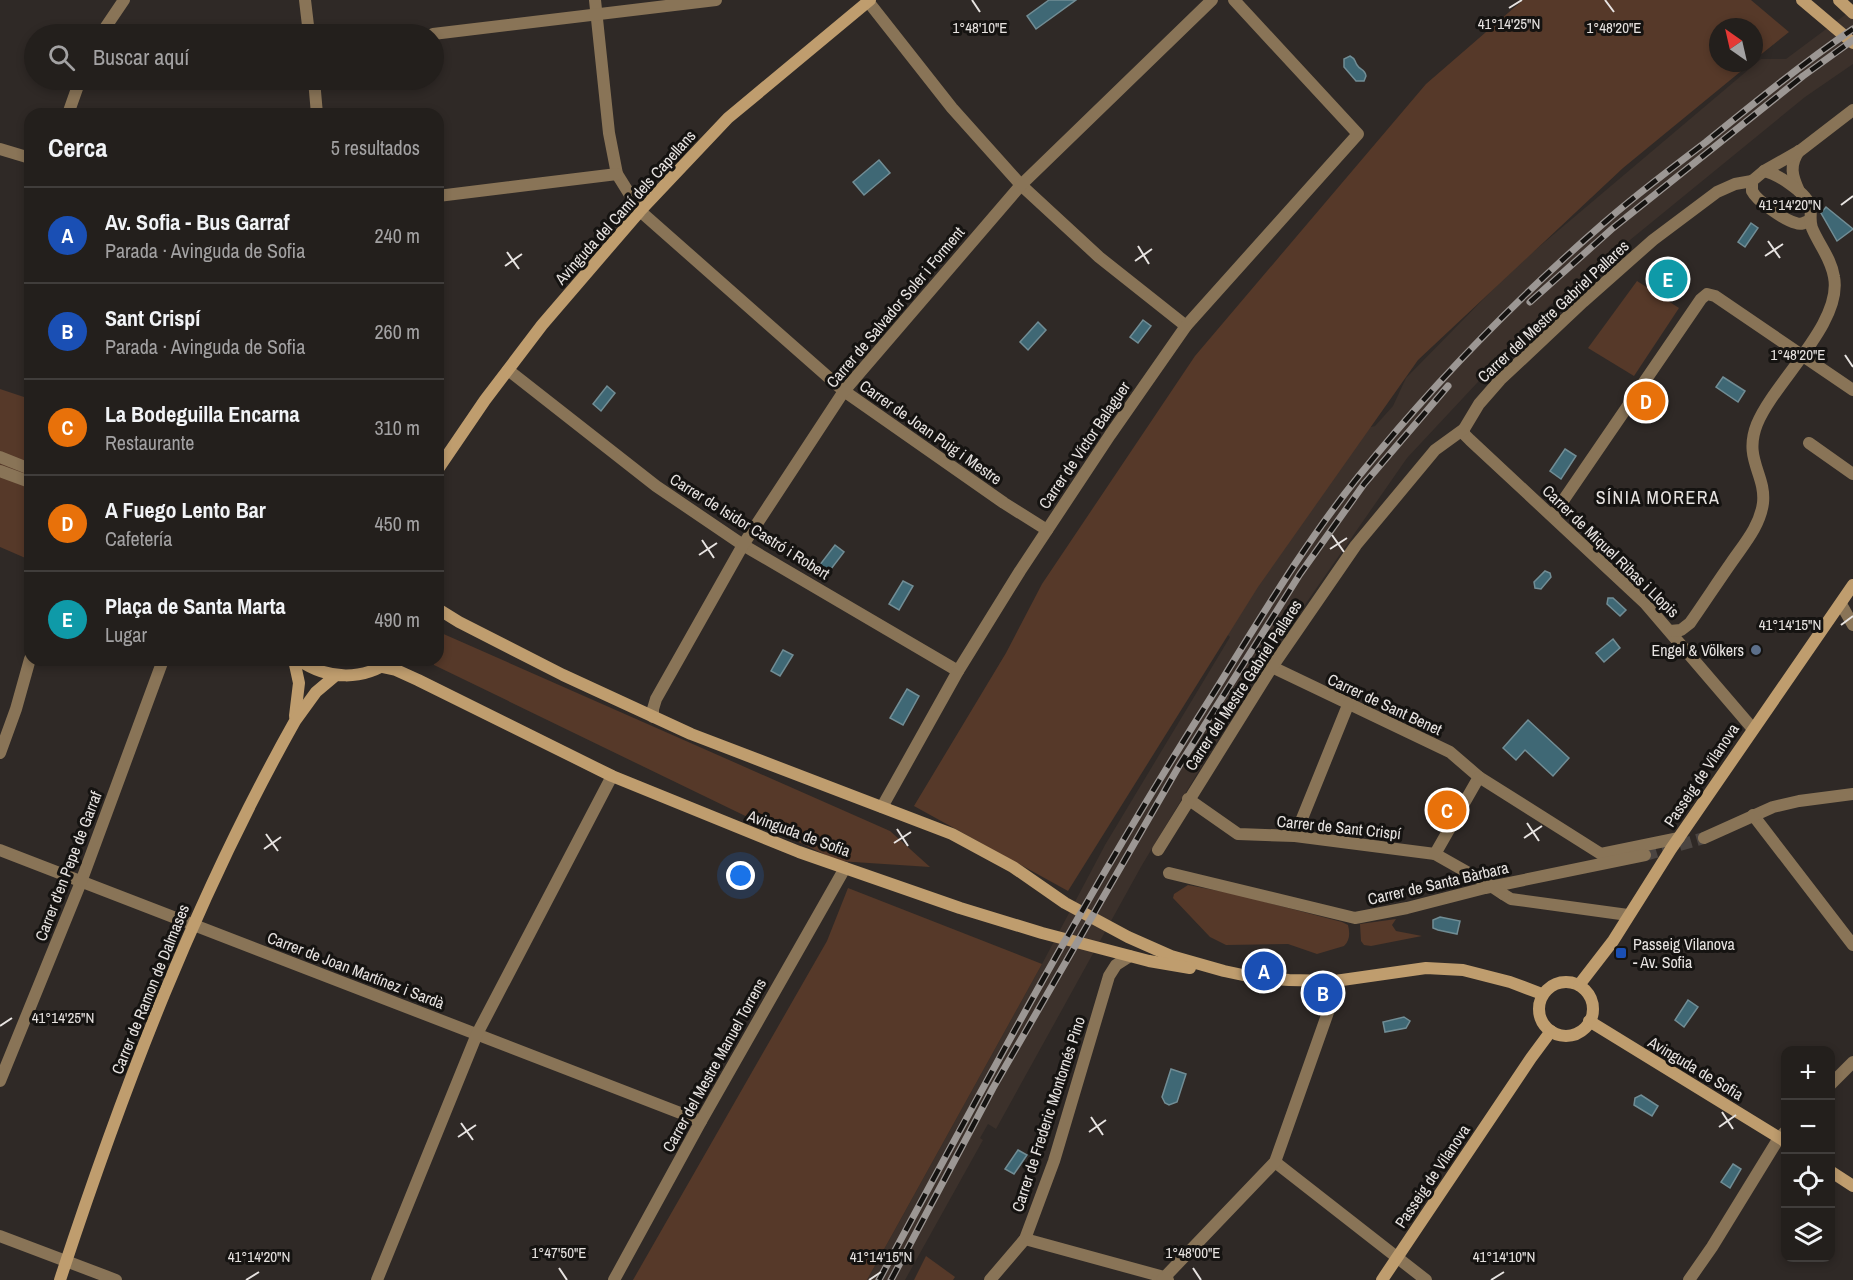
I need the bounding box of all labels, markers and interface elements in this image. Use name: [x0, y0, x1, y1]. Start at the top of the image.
text: 41°14'25"N: [1478, 13, 1540, 34]
text: 1°48'10"E: [952, 17, 1008, 38]
text: 1°48'20"E: [1586, 17, 1642, 38]
north arrow: [1709, 18, 1763, 72]
search box: [24, 24, 444, 90]
icon: search: [45, 41, 78, 74]
text: Buscar aquí: [93, 42, 189, 72]
street label: Avinguda del Camí dels Capellans: [549, 125, 700, 290]
text: Cerca: [48, 130, 107, 165]
text: 5 resultados: [331, 134, 420, 161]
text: 41°14'20"N: [1759, 194, 1821, 215]
text: Av. Sofia - Bus Garraf: [105, 207, 290, 237]
street label: Carrer de Salvador Soler i Forment: [821, 221, 969, 392]
text: A: [62, 222, 73, 249]
text: 240 m: [374, 222, 420, 249]
street label: Carrer del Mestre Gabriel Pallares: [1472, 235, 1634, 387]
text: Parada · Avinguda de Sofia: [105, 237, 305, 264]
pin: E: [1648, 256, 1688, 302]
text: Sant Crispí: [105, 303, 200, 333]
text: B: [62, 318, 73, 345]
text: 260 m: [374, 318, 420, 345]
text: Parada · Avinguda de Sofia: [105, 333, 305, 360]
text: 1°48'20"E: [1770, 344, 1826, 365]
street label: Carrer de Joan Puig i Mestre: [855, 374, 1007, 490]
street label: Carrer de Víctor Balaguer: [1033, 376, 1135, 513]
pin: D: [1626, 378, 1666, 424]
text: La Bodeguilla Encarna: [105, 399, 300, 429]
text: C: [62, 414, 73, 441]
text: 310 m: [374, 414, 420, 441]
text: Restaurante: [105, 429, 194, 456]
street label: Carrer de Isidor Castró i Robert: [666, 468, 834, 584]
street label: Carrer de Miquel Ribas i Llopis: [1538, 480, 1684, 622]
district label: SÍNIA MORERA: [1596, 485, 1720, 510]
text: A Fuego Lento Bar: [105, 495, 266, 525]
text: D: [62, 510, 73, 537]
text: 450 m: [374, 510, 420, 537]
text: Cafetería: [105, 525, 172, 552]
text: Plaça de Santa Marta: [105, 591, 286, 621]
street label: Carrer del Mestre Gabriel Pallares: [1179, 595, 1307, 775]
text: E: [62, 606, 73, 633]
text: 490 m: [374, 606, 420, 633]
text: 41°14'15"N: [1759, 614, 1821, 635]
text: Lugar: [105, 621, 147, 648]
place label: Engel & Völkers: [1651, 639, 1744, 661]
marker: Engel & Völkers: [1749, 643, 1763, 657]
street label: Carrer de Sant Benet: [1324, 668, 1446, 740]
street label: Passeig de Vilanova: [1658, 718, 1744, 831]
street label: Carrer d'en Pepe de Garraf: [29, 788, 107, 944]
pin: C: [1428, 788, 1466, 832]
street label: Avinguda de Sofia: [744, 804, 854, 862]
street label: Carrer de Sant Crispí: [1276, 810, 1402, 844]
street label: Carrer de Santa Bàrbara: [1366, 856, 1511, 910]
your location: [726, 861, 755, 890]
street label: Carrer de Ramon de Dalmases: [106, 901, 194, 1077]
street label: Carrer de Joan Martínez i Sardà: [264, 926, 448, 1014]
place label: Passeig Vilanova - Av. Sofia: [1633, 933, 1736, 973]
marker: Passeig Vilanova - Av. Sofia: [1614, 946, 1628, 960]
pin: A: [1244, 948, 1284, 994]
pin: B: [1304, 970, 1342, 1016]
street label: Carrer del Mestre Manuel Torrens: [657, 974, 771, 1156]
text: 41°14'25"N: [32, 1007, 94, 1028]
street label: Carrer de Frederic Montornés Pino: [1006, 1014, 1090, 1214]
street label: Avinguda de Sofia: [1643, 1030, 1748, 1106]
map controls: [1781, 1046, 1835, 1262]
button: +: [1781, 1046, 1835, 1100]
button: −: [1781, 1100, 1835, 1154]
street label: Passeig de Vilanova: [1389, 1119, 1475, 1232]
button: locate: [1781, 1154, 1835, 1208]
button: layers: [1781, 1208, 1835, 1262]
text: 1°47'50"E: [531, 1242, 587, 1263]
text: 1°48'00"E: [1165, 1242, 1221, 1263]
text: 41°14'20"N: [228, 1246, 290, 1267]
text: 41°14'15"N: [850, 1246, 912, 1267]
text: 41°14'10"N: [1473, 1246, 1535, 1267]

